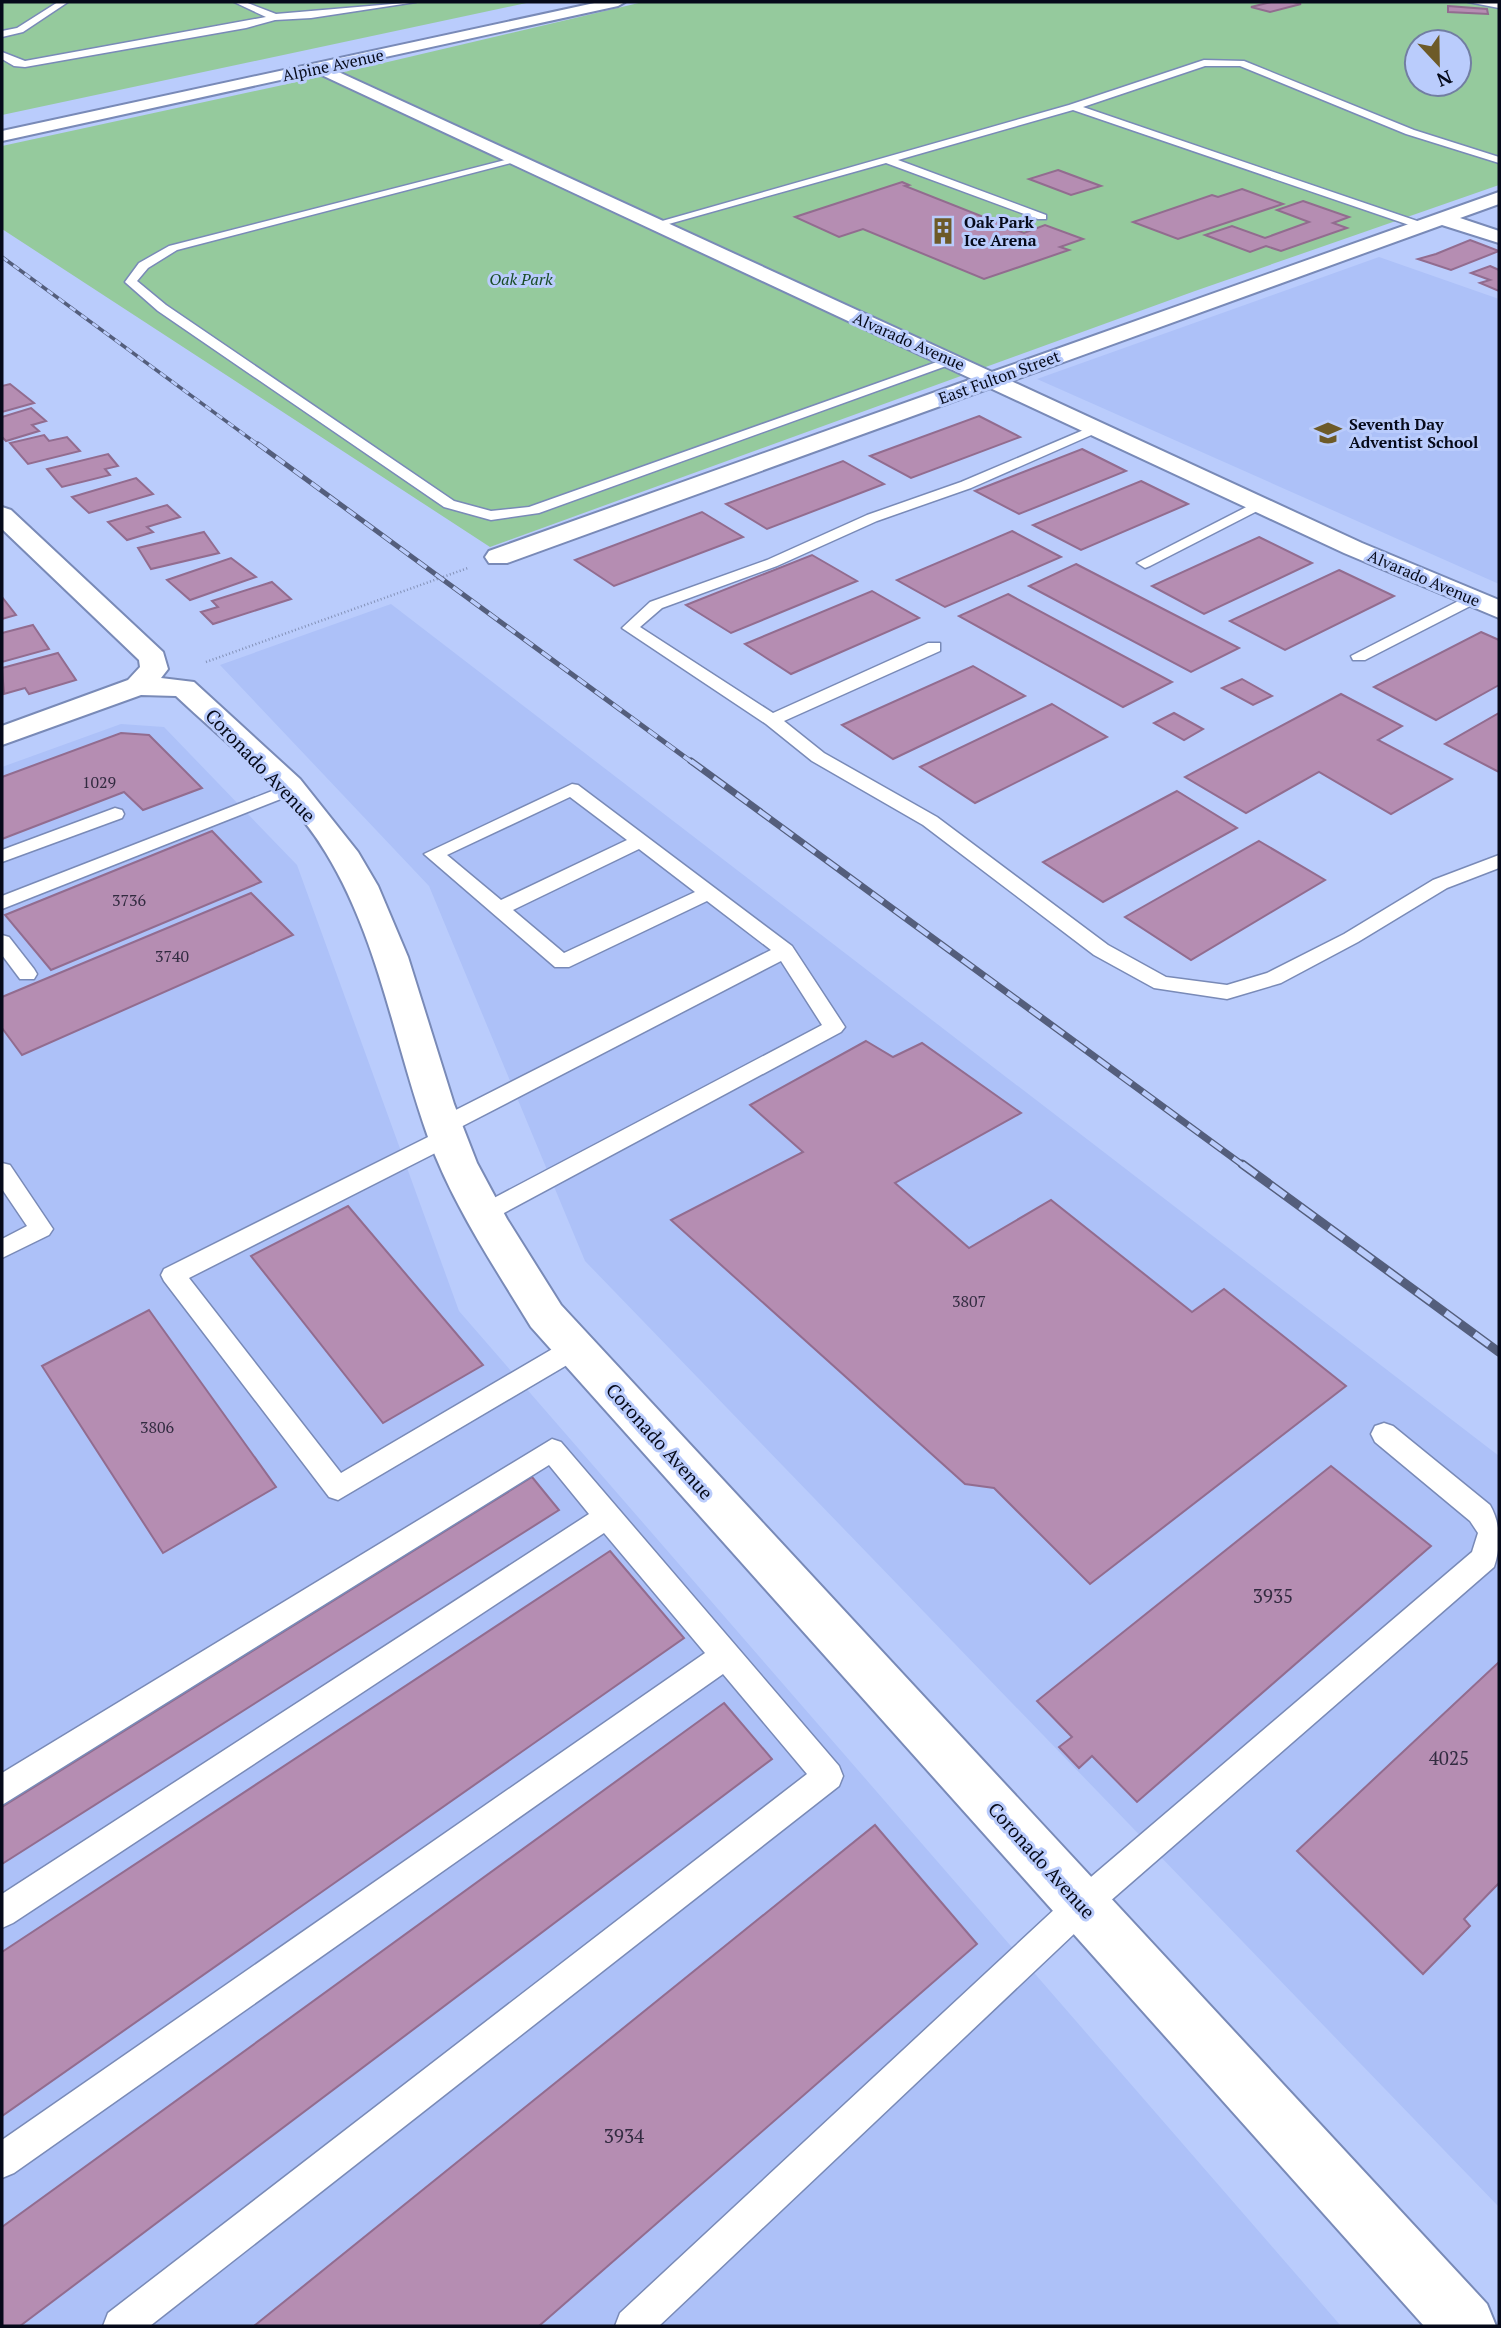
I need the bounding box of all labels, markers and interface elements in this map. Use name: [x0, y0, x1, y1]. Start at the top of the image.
north arrow: [1403, 28, 1473, 98]
street label: Alpine Avenue: [280, 44, 386, 86]
text: N: [1433, 65, 1456, 94]
place label: Oak Park Ice Arena: [964, 211, 1037, 251]
building icon: Oak Park Ice Arena: [928, 216, 958, 246]
park label: Oak Park: [489, 268, 553, 290]
street label: Alvarado Avenue: [850, 307, 968, 375]
street label: East Fulton Street: [935, 345, 1063, 409]
place label: Seventh Day Adventist School: [1349, 413, 1478, 453]
school or university icon: Seventh Day Adventist School: [1313, 418, 1343, 448]
street label: Alvarado Avenue: [1365, 544, 1483, 612]
street label: Coronado Avenue: [200, 703, 322, 827]
house number: 1029: [82, 771, 116, 793]
house number: 3736: [112, 889, 147, 911]
house number: 3740: [155, 945, 189, 967]
house number: 3807: [952, 1290, 986, 1312]
street label: Coronado Avenue: [601, 1377, 719, 1505]
house number: 3806: [140, 1416, 175, 1438]
house number: 3935: [1253, 1583, 1293, 1608]
house number: 4025: [1429, 1745, 1469, 1770]
street label: Coronado Avenue: [983, 1796, 1101, 1924]
house number: 3934: [604, 2123, 645, 2148]

